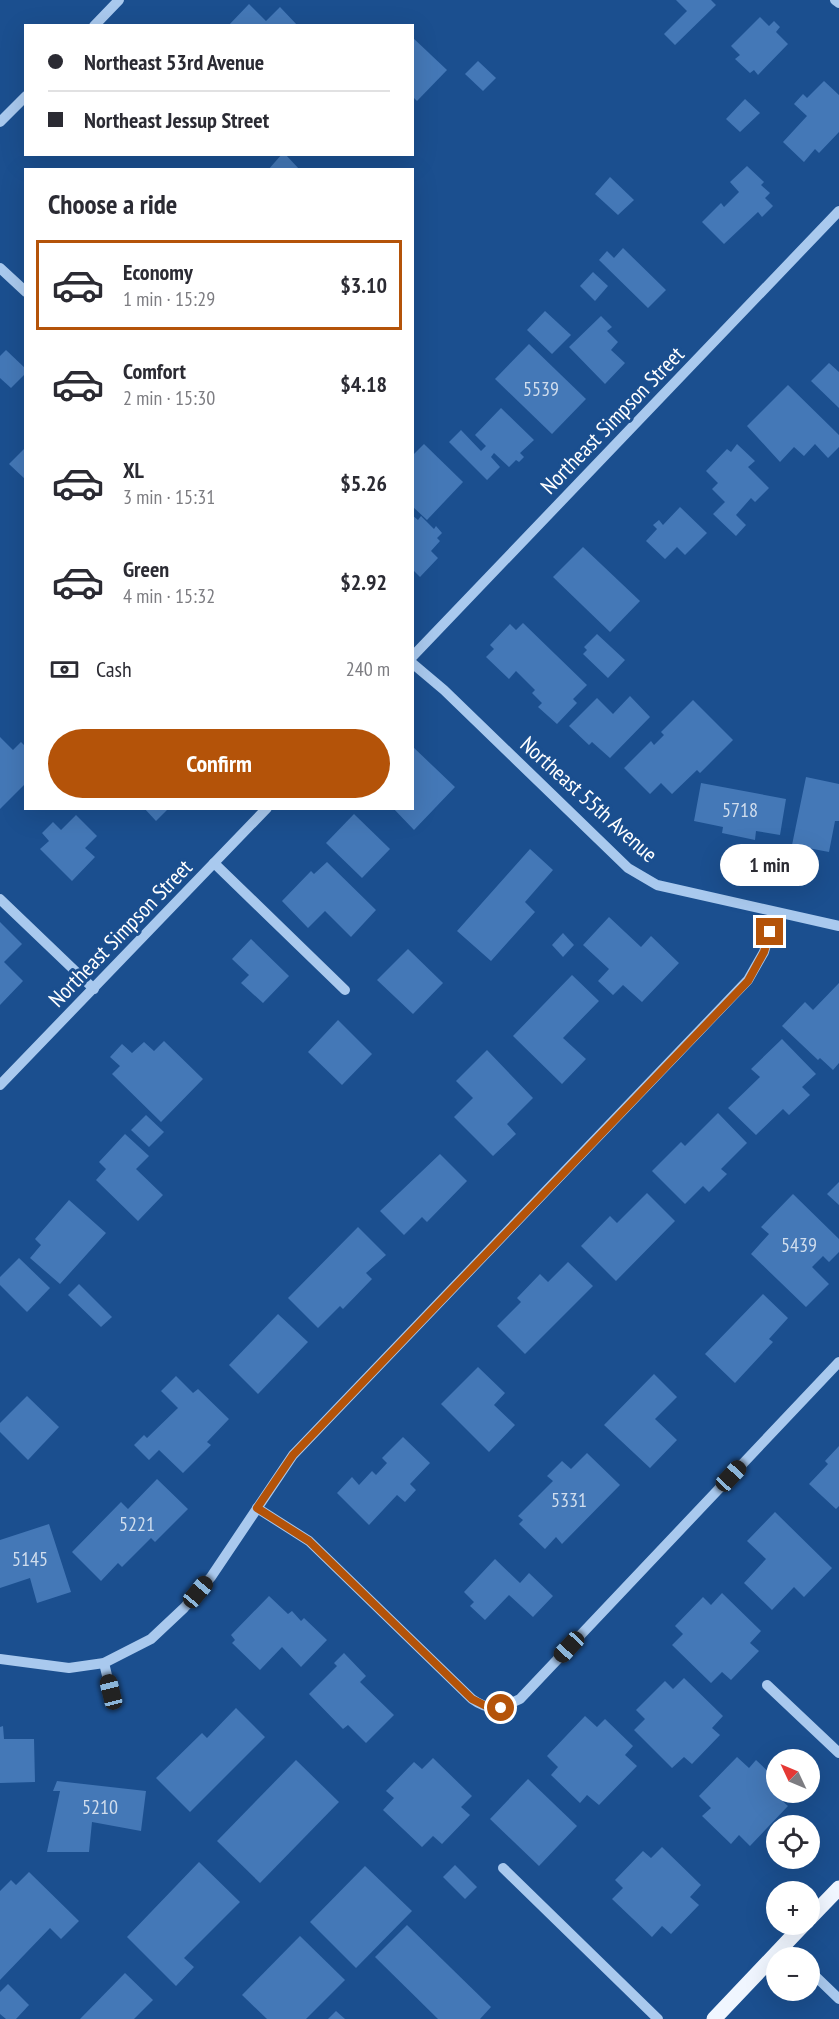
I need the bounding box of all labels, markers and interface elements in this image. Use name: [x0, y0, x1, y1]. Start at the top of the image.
text: Northeast 53rd Avenue: [84, 48, 264, 76]
text: Northeast Jessup Street: [84, 106, 269, 134]
text: Choose a ride: [48, 187, 177, 221]
icon: car: [51, 258, 105, 312]
text: Economy: [123, 258, 193, 286]
text: $3.10: [340, 271, 387, 299]
text: 1 min · 15:29: [123, 286, 215, 312]
street label: Northeast Simpson Street: [534, 340, 690, 500]
icon: car: [51, 357, 105, 411]
text: Comfort: [123, 357, 186, 385]
text: $4.18: [340, 370, 387, 398]
house number: 5539: [523, 376, 559, 402]
text: 2 min · 15:30: [123, 385, 215, 411]
icon: car: [51, 456, 105, 510]
text: XL: [123, 456, 144, 484]
text: $5.26: [340, 469, 387, 497]
text: 3 min · 15:31: [123, 484, 215, 510]
icon: car: [51, 555, 105, 609]
text: Green: [123, 555, 169, 583]
text: $2.92: [340, 568, 387, 596]
text: 4 min · 15:32: [123, 583, 215, 609]
icon: cash: [48, 653, 81, 686]
text: Cash: [96, 655, 132, 683]
text: 240 m: [346, 656, 390, 682]
button: Confirm: [48, 729, 390, 798]
street label: Northeast 55th Avenue: [515, 730, 663, 868]
house number: 5718: [722, 797, 758, 823]
callout: 1 min: [720, 845, 820, 887]
text: 1 min: [749, 852, 790, 878]
street label: Northeast Simpson Street: [42, 853, 198, 1013]
route end: [756, 918, 783, 945]
house number: 5439: [781, 1232, 817, 1258]
car: [712, 1457, 750, 1495]
house number: 5331: [551, 1487, 587, 1513]
house number: 5221: [119, 1511, 155, 1537]
house number: 5145: [12, 1546, 48, 1572]
car: [180, 1572, 216, 1612]
car: [550, 1628, 588, 1666]
car: [98, 1672, 124, 1712]
route start: [487, 1694, 514, 1721]
north arrow: [766, 1749, 820, 1803]
map controls: [766, 1749, 820, 2001]
house number: 5210: [82, 1794, 118, 1820]
button: locate: [766, 1815, 820, 1869]
button: +: [766, 1881, 820, 1935]
button: −: [766, 1947, 820, 2001]

